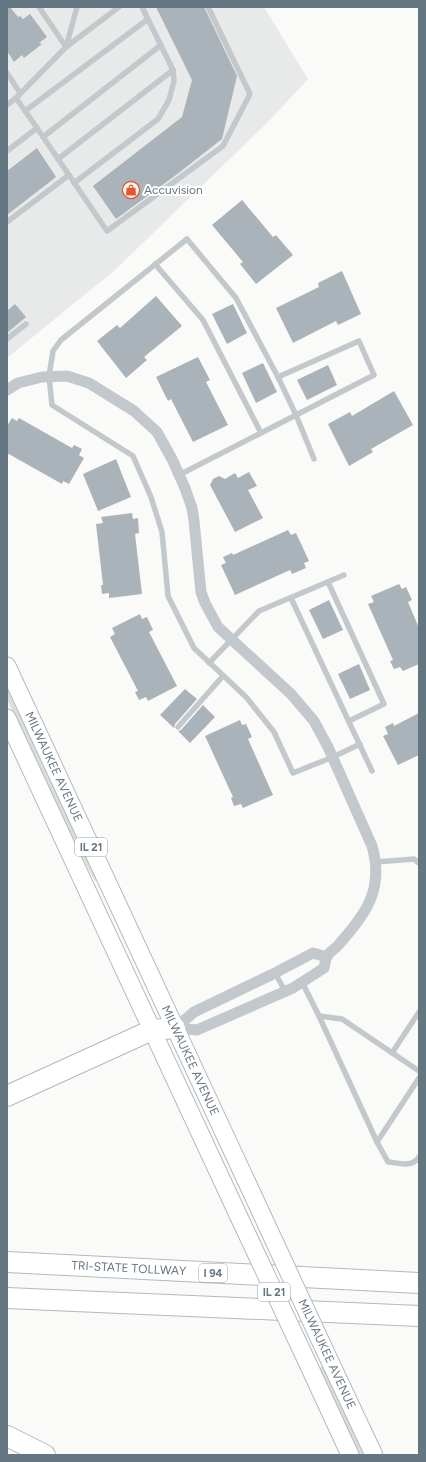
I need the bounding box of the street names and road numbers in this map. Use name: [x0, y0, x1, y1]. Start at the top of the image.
street label: MILWAUKEE AVENUE: [22, 709, 85, 824]
road number: IL 21: [75, 838, 107, 856]
street label: MILWAUKEE AVENUE: [159, 1003, 222, 1118]
street label: TRI-STATE TOLLWAY: [71, 1258, 187, 1278]
road number: I 94: [199, 1264, 227, 1282]
road number: IL 21: [258, 1283, 290, 1301]
street label: MILWAUKEE AVENUE: [295, 1297, 359, 1411]

